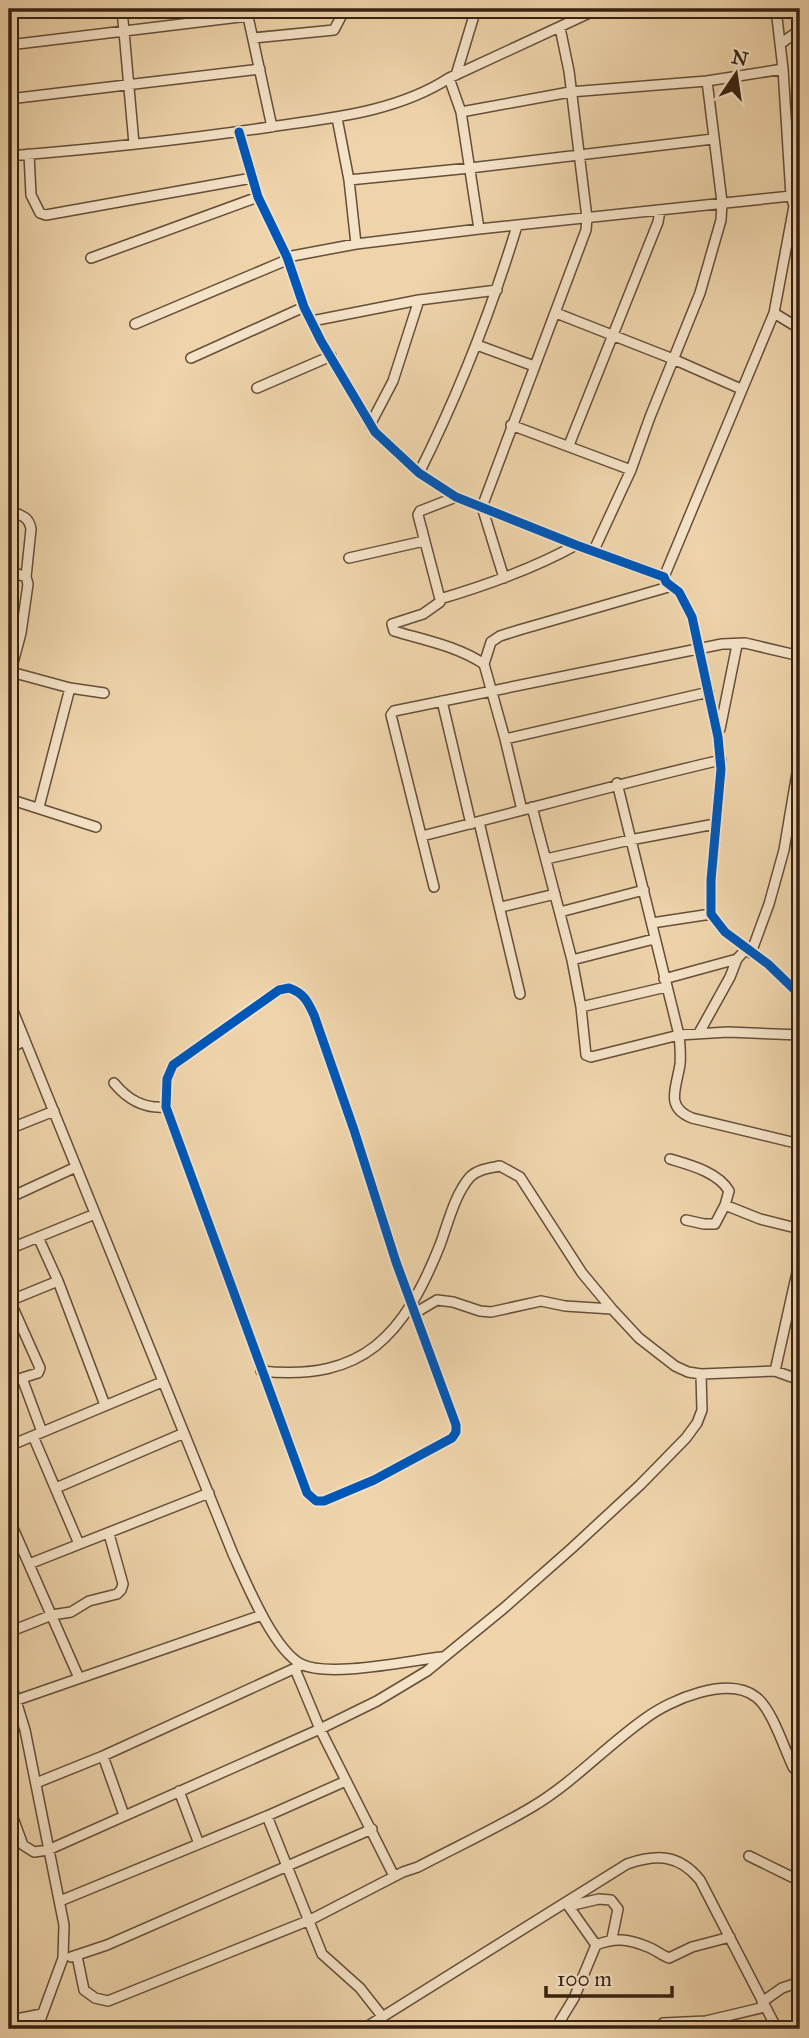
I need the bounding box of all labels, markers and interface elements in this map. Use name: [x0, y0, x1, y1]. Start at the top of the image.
north arrow: [700, 38, 770, 108]
text: N: [729, 45, 750, 71]
scale bar: [546, 1954, 672, 1998]
text: 100 m: [557, 1966, 612, 1992]

